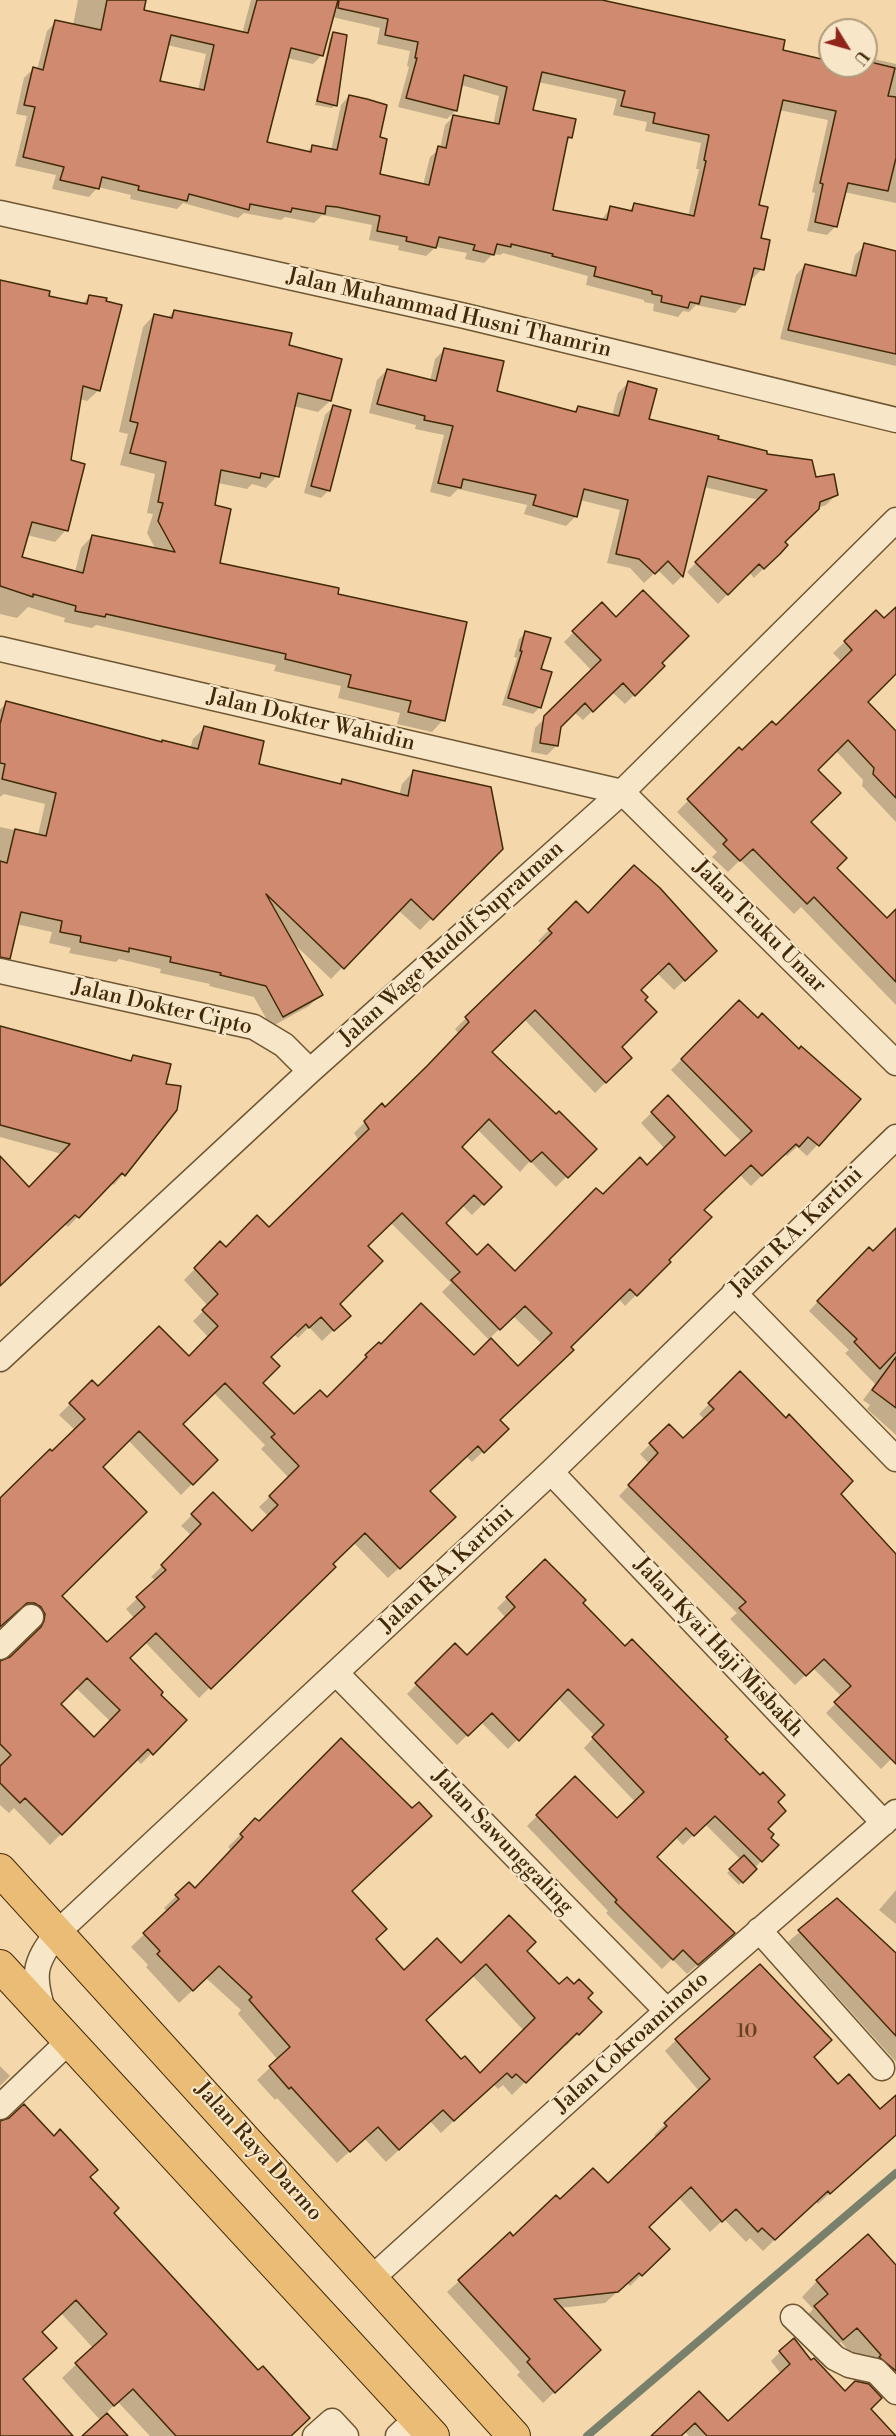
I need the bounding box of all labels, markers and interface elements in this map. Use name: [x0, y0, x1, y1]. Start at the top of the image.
north arrow: [818, 18, 878, 78]
text: U: [849, 47, 872, 69]
street label: Jalan Muhammad Husni Thamrin: [284, 264, 614, 364]
street label: Jalan Dokter Wahidin: [205, 684, 417, 758]
street label: Jalan Wage Rudolf Supratman: [334, 836, 570, 1052]
street label: Jalan Teuku Umar: [687, 855, 831, 999]
street label: Jalan Dokter Cipto: [69, 974, 255, 1042]
street label: Jalan R.A. Kartini: [725, 1162, 869, 1302]
street label: Jalan R.A. Kartini: [374, 1501, 520, 1639]
street label: Jalan Kyai Haji Misbakh: [628, 1552, 808, 1744]
street label: Jalan Sawunggaling: [426, 1764, 578, 1920]
street label: Jalan Cokroaminoto: [549, 1967, 715, 2119]
house number: 10: [736, 2020, 758, 2044]
street label: Jalan Raya Darmo: [188, 2077, 328, 2227]

